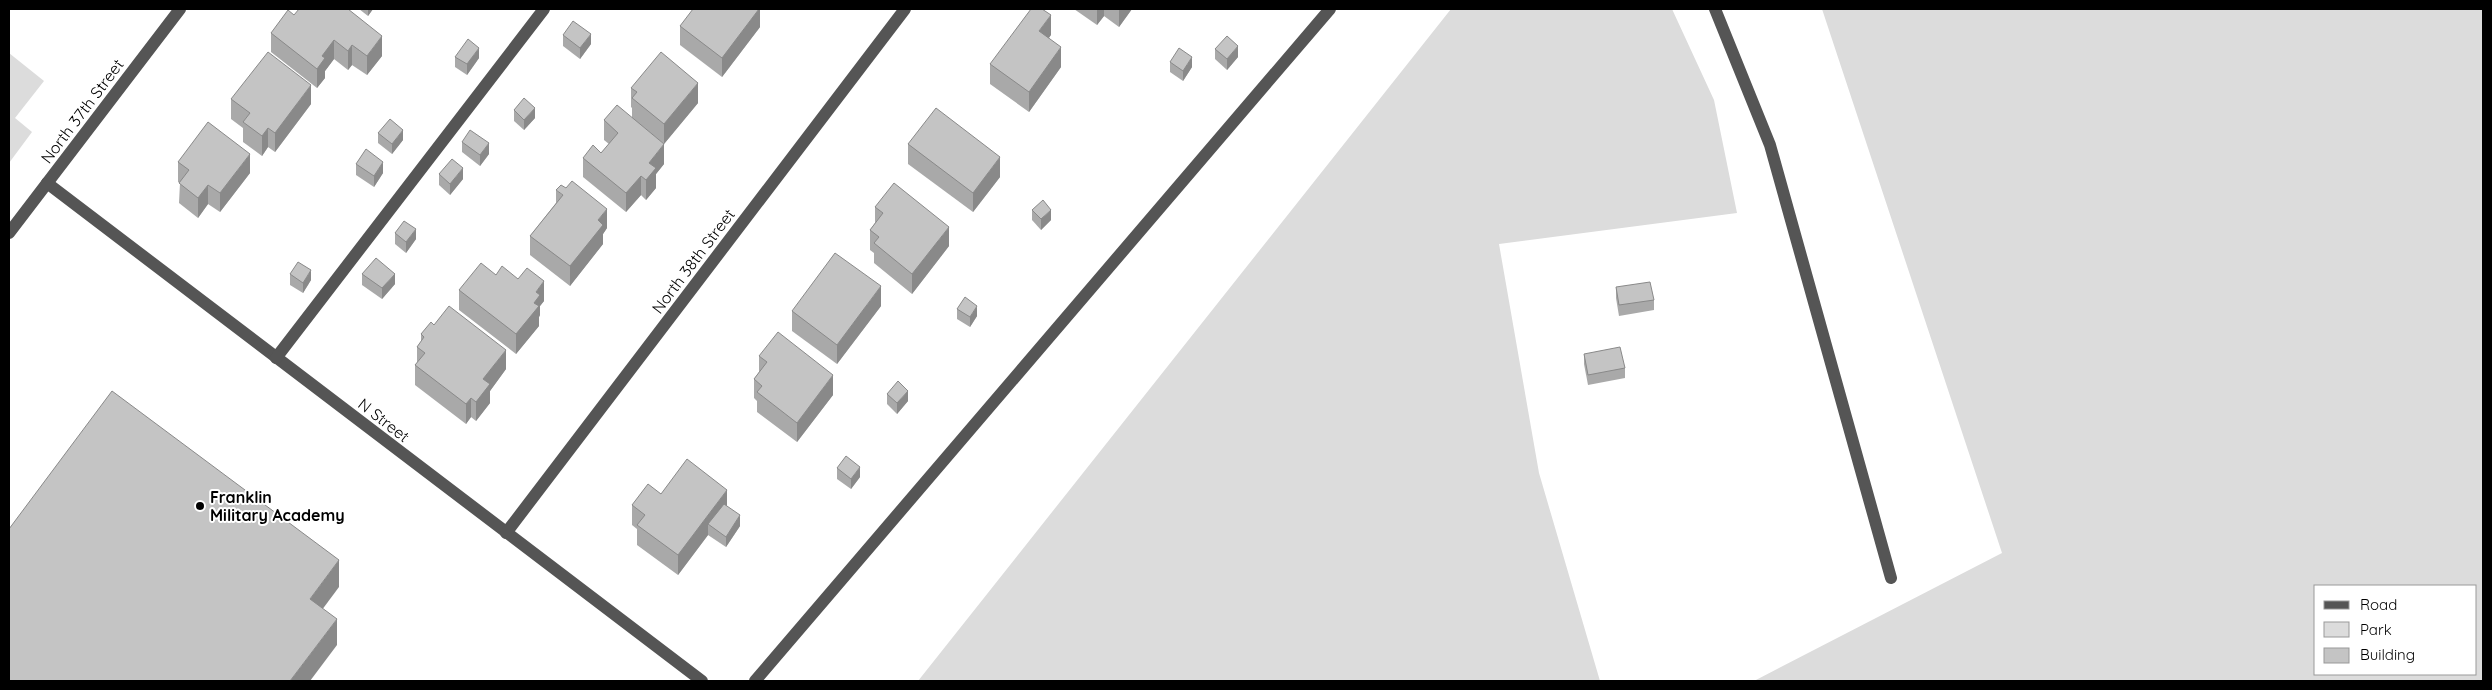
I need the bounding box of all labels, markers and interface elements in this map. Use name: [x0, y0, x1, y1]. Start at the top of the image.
street label: North 37th Street: [36, 55, 128, 167]
street label: North 38th Street: [647, 205, 739, 317]
street label: N Street: [354, 394, 414, 446]
place label: Franklin Military Academy: [210, 487, 345, 525]
marker: Franklin Military Academy: [194, 500, 206, 512]
legend: [2314, 585, 2477, 675]
text: Road: [2360, 595, 2397, 614]
text: Park: [2360, 620, 2392, 639]
text: Building: [2360, 645, 2415, 664]

